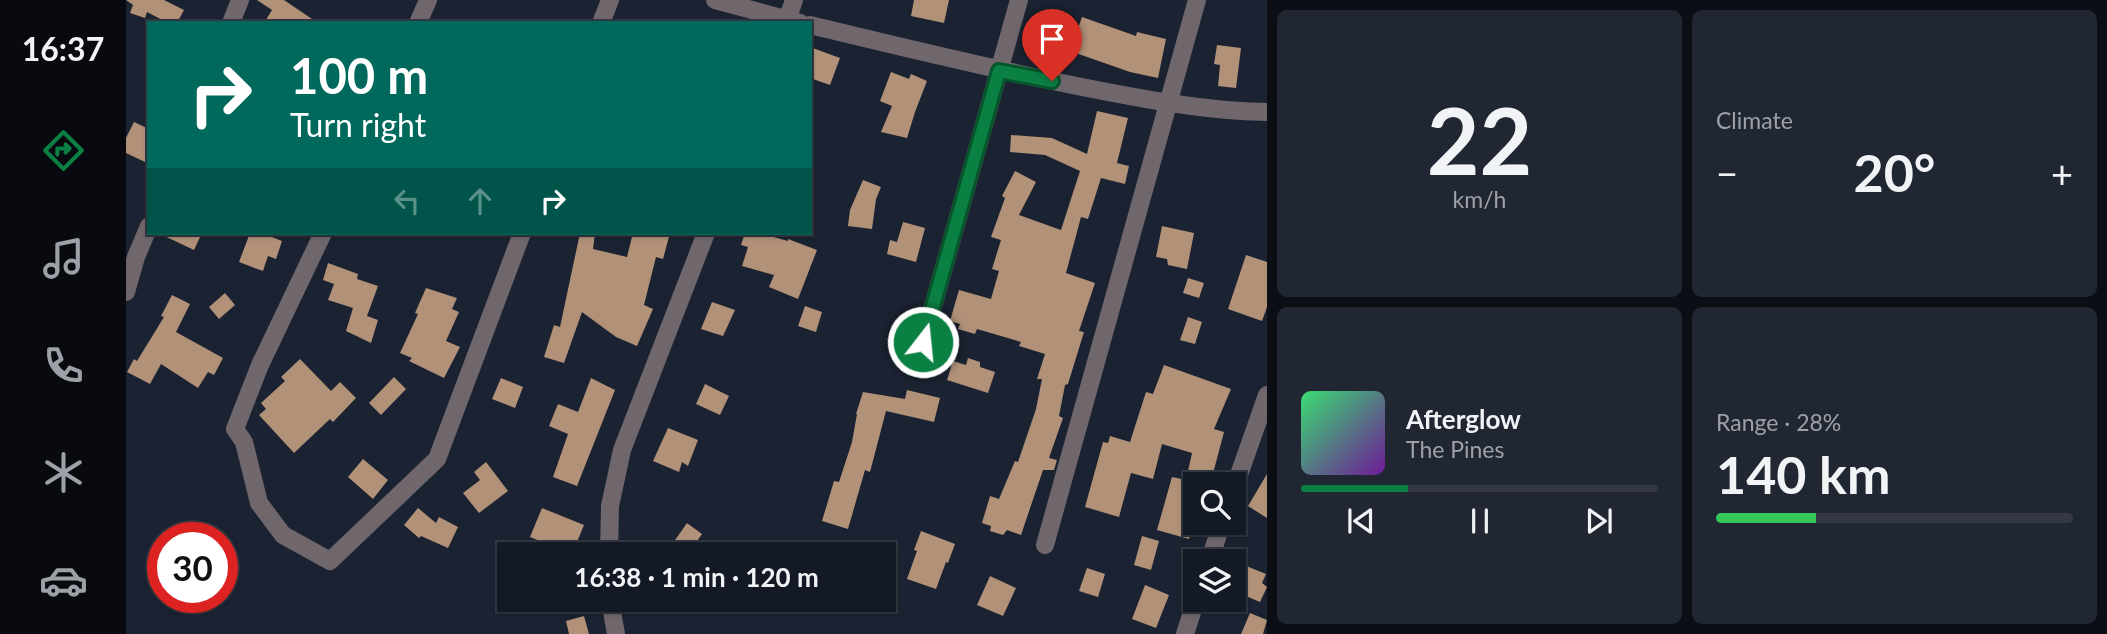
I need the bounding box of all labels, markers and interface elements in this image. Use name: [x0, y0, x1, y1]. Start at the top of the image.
pin: [1022, 9, 1082, 81]
icon: arrive: [1033, 20, 1071, 58]
text: 16:37: [22, 29, 104, 68]
text: 100 m: [290, 46, 428, 104]
icon: right: [175, 49, 266, 140]
text: 22: [1427, 85, 1532, 194]
text: Turn right: [290, 105, 426, 144]
text: Climate: [1716, 106, 1793, 134]
icon: directions: [39, 126, 88, 175]
text: 20°: [1854, 141, 1935, 203]
text: −: [1716, 150, 1738, 196]
text: +: [2051, 150, 2073, 196]
icon: left: [388, 182, 426, 220]
icon: ahead: [461, 182, 499, 220]
icon: right: [534, 182, 572, 220]
text: km/h: [1453, 185, 1506, 213]
icon: music: [39, 234, 88, 283]
position arrow: [886, 305, 960, 379]
icon: phone: [39, 341, 88, 390]
text: Afterglow: [1406, 403, 1521, 435]
text: Range · 28%: [1716, 408, 1841, 436]
text: The Pines: [1406, 435, 1504, 463]
text: 140 km: [1716, 443, 1890, 505]
icon: climate: [39, 448, 88, 497]
map controls: [1183, 472, 1246, 612]
button: search: [1183, 472, 1246, 535]
icon: previous: [1342, 502, 1380, 540]
icon: pause: [1461, 502, 1499, 540]
icon: next: [1580, 502, 1618, 540]
speed limit sign: 30: [147, 522, 238, 613]
button: layers: [1183, 549, 1246, 612]
icon: car: [39, 556, 88, 605]
text: 16:38 · 1 min · 120 m: [574, 561, 819, 593]

